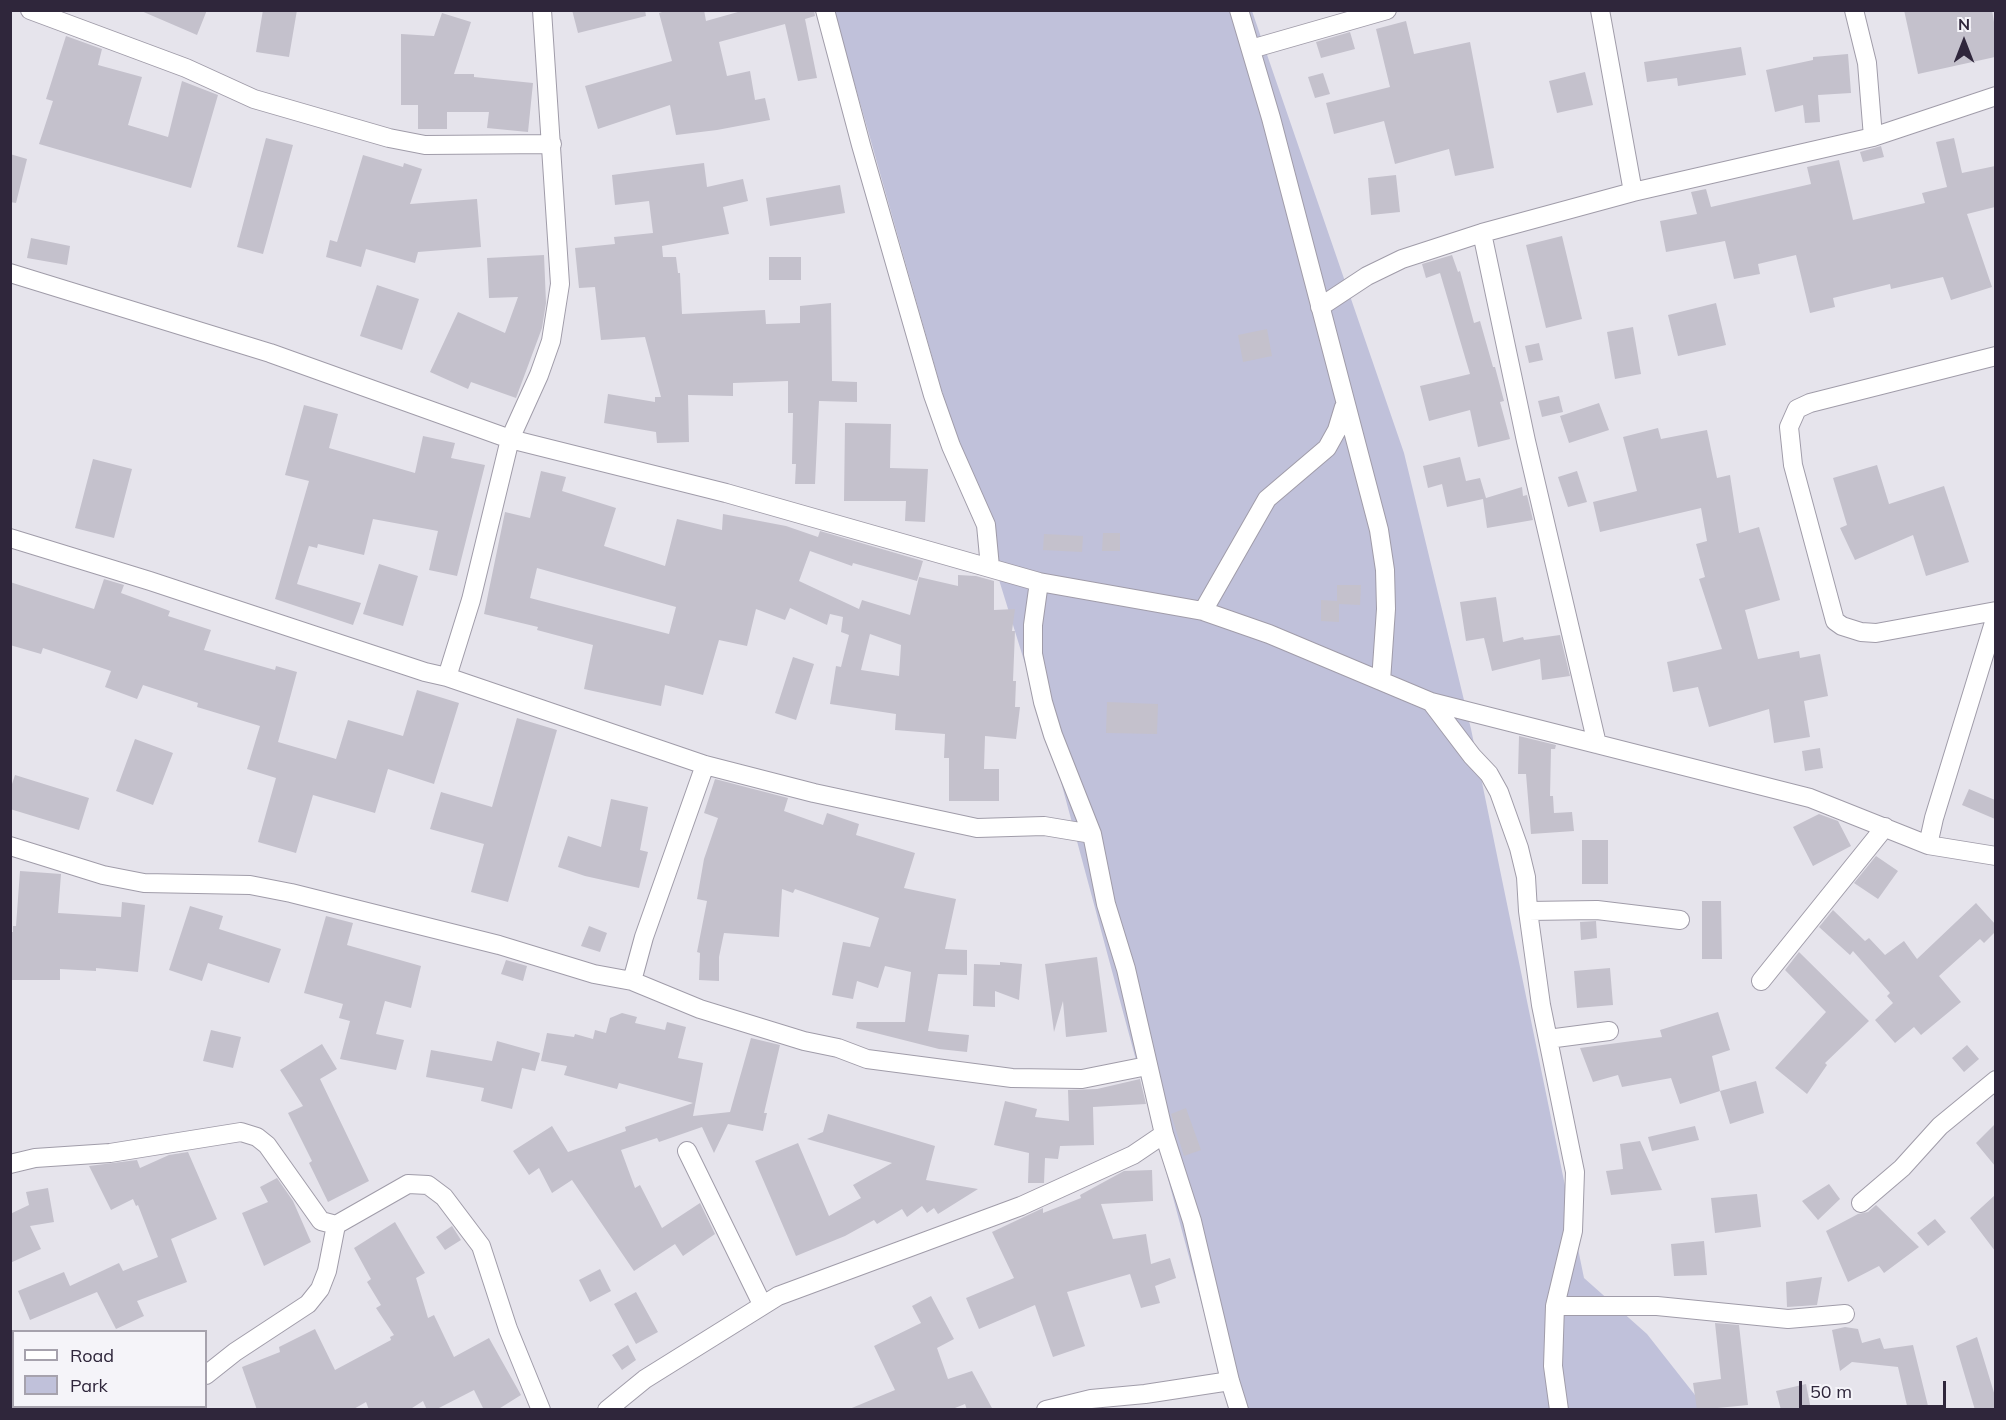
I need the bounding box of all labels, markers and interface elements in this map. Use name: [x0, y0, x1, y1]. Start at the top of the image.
north arrow: [1934, 12, 1994, 72]
text: N: [1958, 14, 1970, 34]
legend: [12, 1330, 207, 1408]
text: Road: [70, 1344, 114, 1367]
scale bar: [1802, 1369, 1949, 1407]
text: Park: [70, 1374, 108, 1397]
text: 50 m: [1810, 1380, 1852, 1403]

